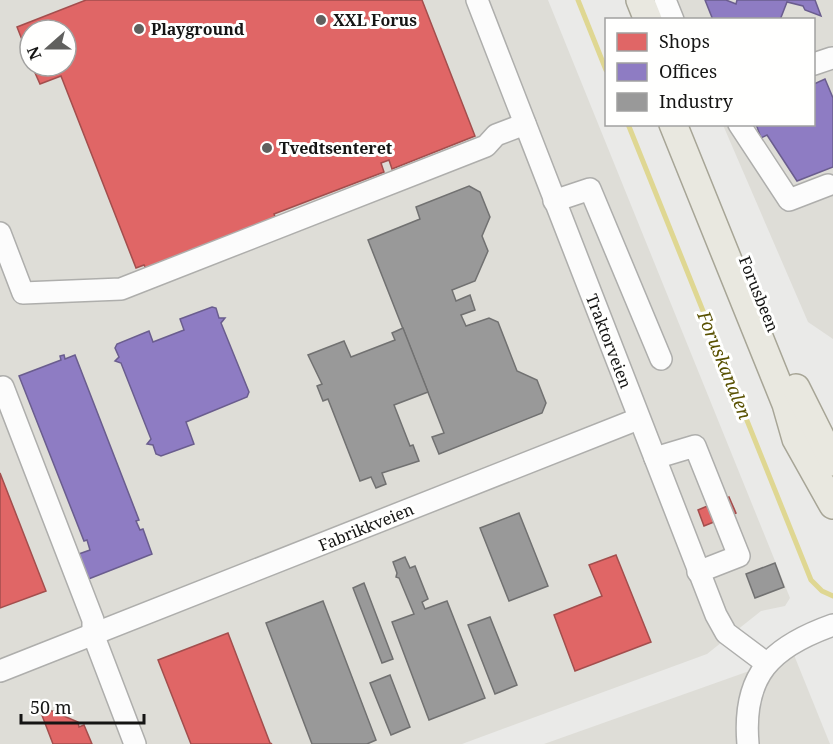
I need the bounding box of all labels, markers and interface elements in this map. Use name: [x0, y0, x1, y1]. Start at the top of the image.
place label: XXL Forus: [333, 9, 417, 31]
marker: XXL Forus: [314, 13, 328, 27]
north arrow: [18, 18, 78, 78]
place label: Playground: [151, 18, 245, 40]
legend: [605, 18, 815, 126]
marker: Playground: [132, 22, 146, 36]
text: Shops: [659, 29, 710, 53]
text: N: [21, 43, 47, 63]
text: Offices: [659, 59, 717, 83]
text: Industry: [659, 89, 734, 113]
place label: Tvedtsenteret: [279, 137, 393, 159]
marker: Tvedtsenteret: [260, 141, 274, 155]
street label: Forusbeen: [734, 253, 784, 335]
street label: Traktorveien: [581, 291, 637, 391]
water label: Foruskanalen: [692, 306, 758, 423]
street label: Fabrikkveien: [315, 498, 417, 556]
scale bar: [21, 687, 144, 725]
text: 50 m: [30, 695, 72, 719]

